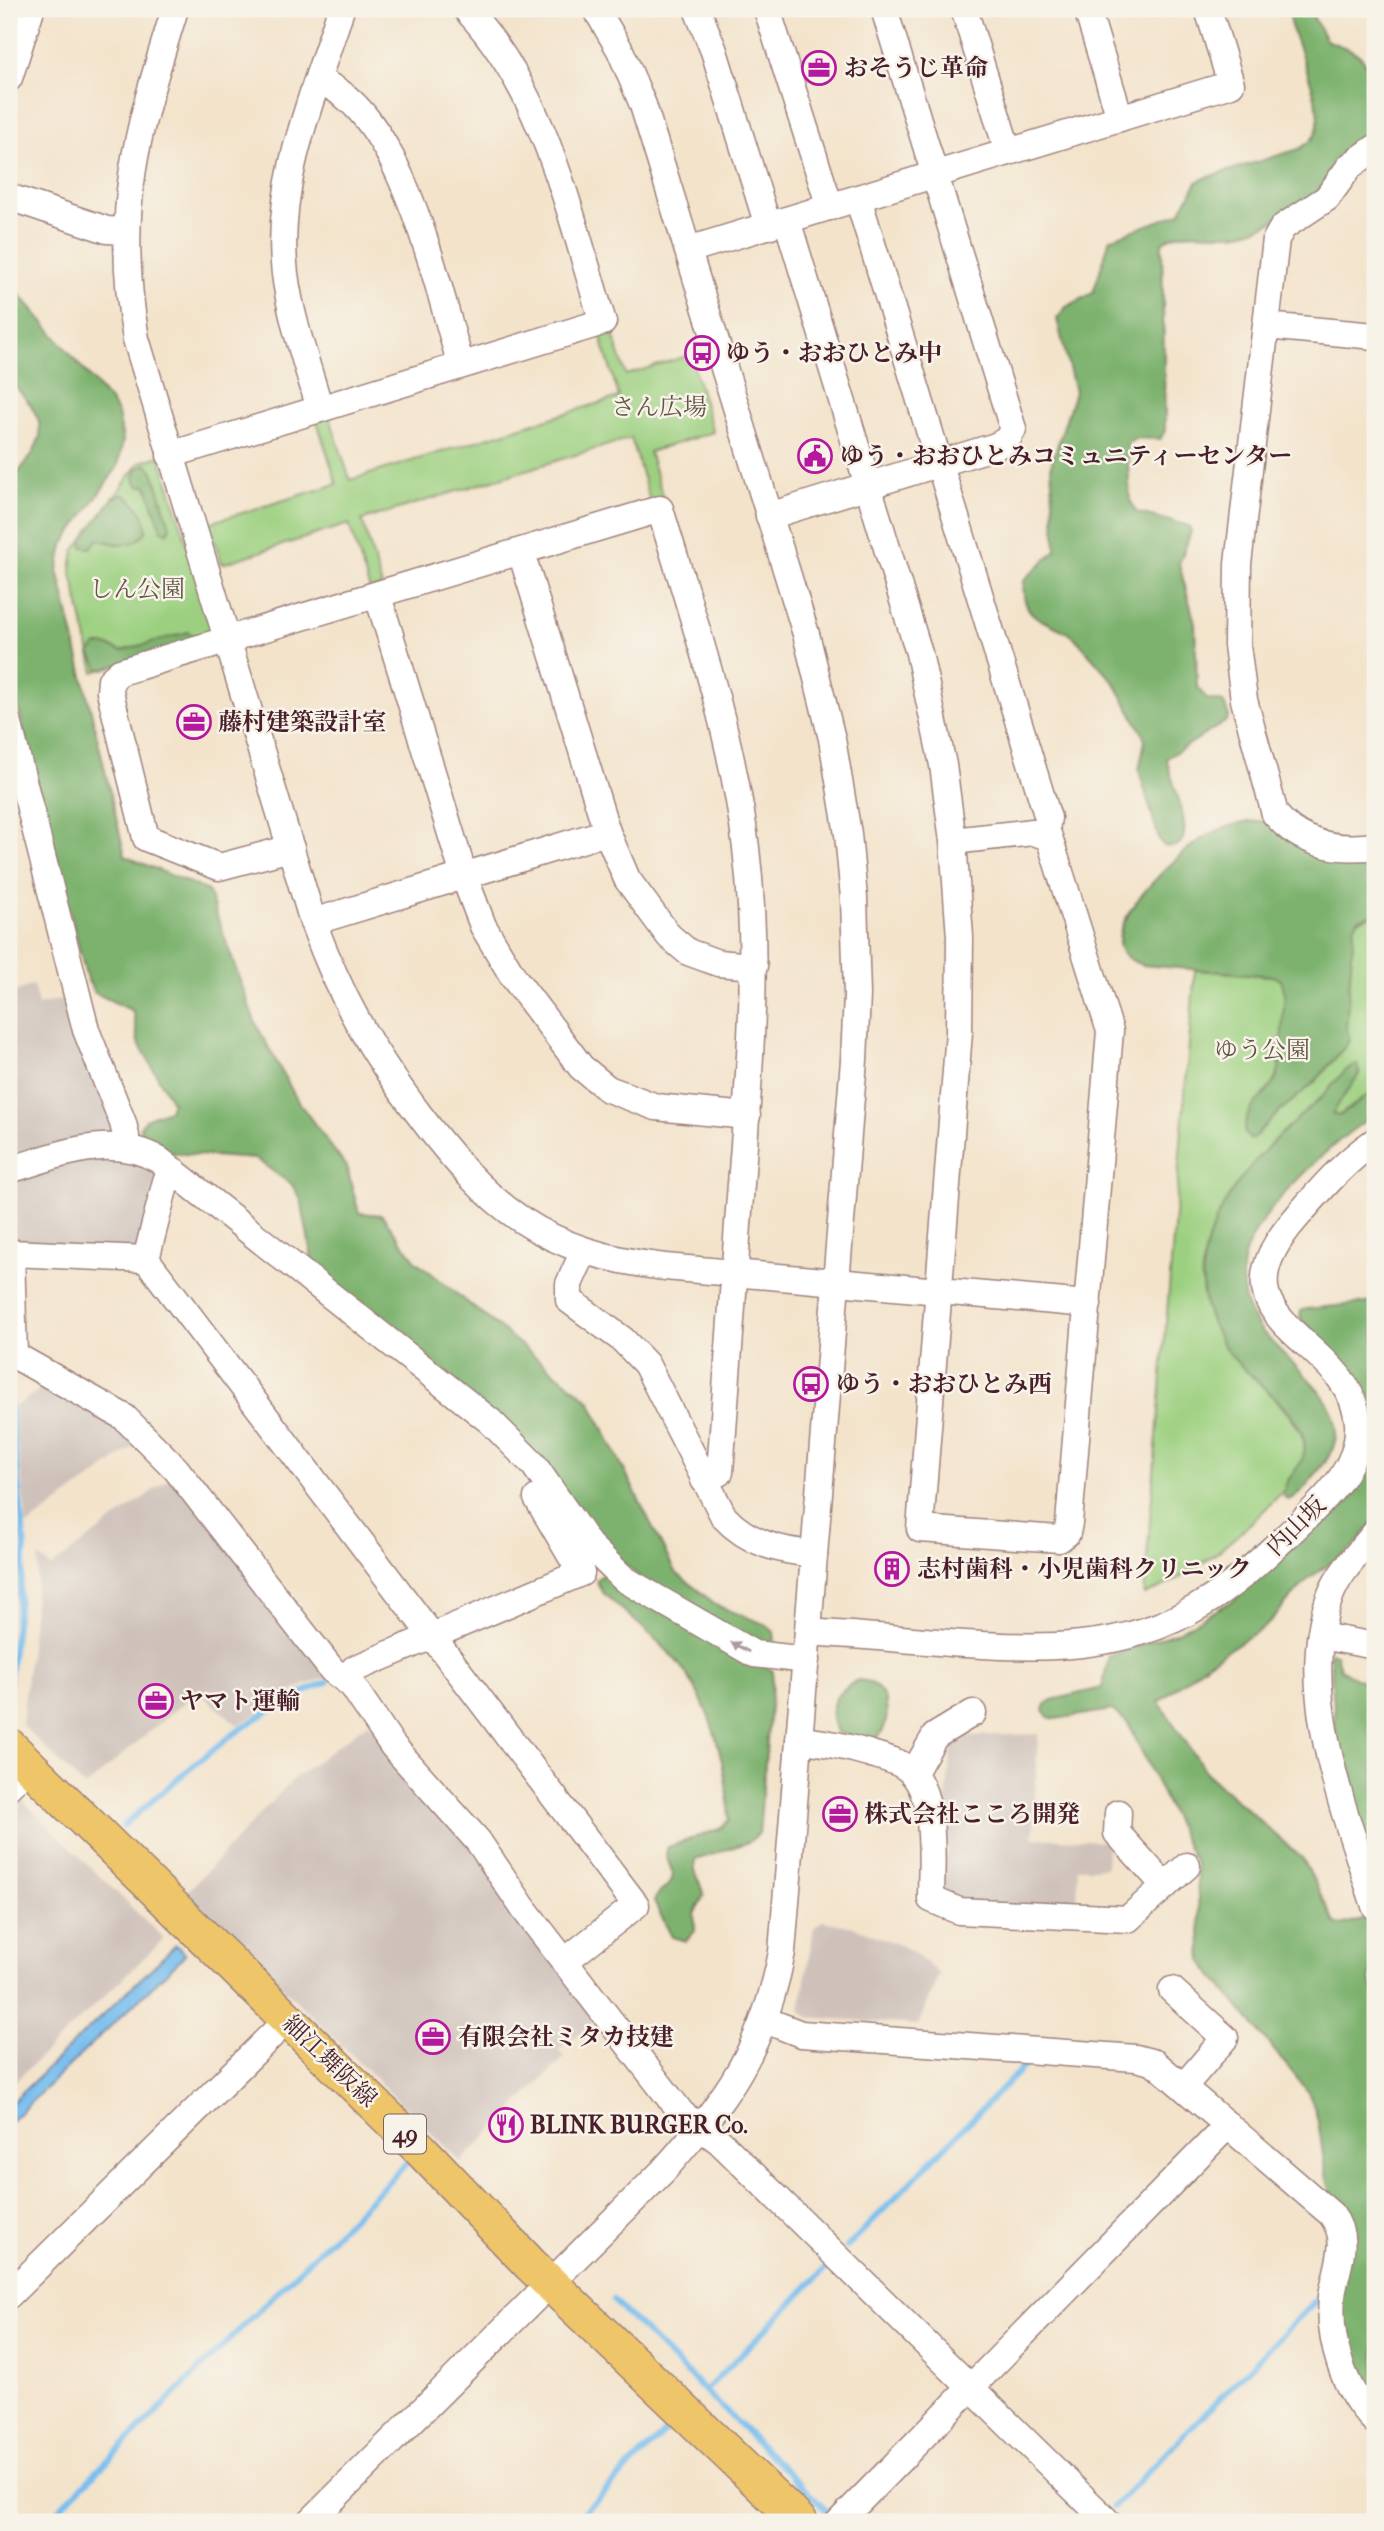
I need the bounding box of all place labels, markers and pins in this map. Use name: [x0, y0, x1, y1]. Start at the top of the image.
office icon: おそうじ革命: [800, 49, 838, 87]
place label: おそうじ革命: [844, 54, 988, 82]
bus stop icon: ゆう・おおひとみ中: [683, 334, 721, 372]
place label: ゆう・おおひとみ中: [726, 339, 942, 367]
public building icon: ゆう・おおひとみコミュニティーセンター: [796, 437, 834, 475]
place label: ゆう・おおひとみコミュニティーセンター: [840, 442, 1292, 470]
office icon: 藤村建築設計室: [175, 703, 213, 741]
place label: 藤村建築設計室: [218, 708, 386, 736]
bus stop icon: ゆう・おおひとみ西: [792, 1365, 830, 1403]
place label: ゆう・おおひとみ西: [836, 1370, 1052, 1398]
building icon: 志村歯科・小児歯科クリニック: [873, 1550, 911, 1588]
place label: 志村歯科・小児歯科クリニック: [917, 1555, 1252, 1583]
office icon: ヤマト運輸: [137, 1682, 175, 1720]
place label: ヤマト運輸: [180, 1687, 300, 1715]
office icon: 株式会社こころ開発: [821, 1795, 859, 1833]
place label: 株式会社こころ開発: [864, 1800, 1080, 1828]
office icon: 有限会社ミタカ技建: [414, 2018, 452, 2056]
place label: 有限会社ミタカ技建: [458, 2023, 674, 2051]
restaurant icon: BLINK BURGER Co.: [487, 2106, 525, 2144]
place label: BLINK BURGER Co.: [530, 2111, 748, 2139]

